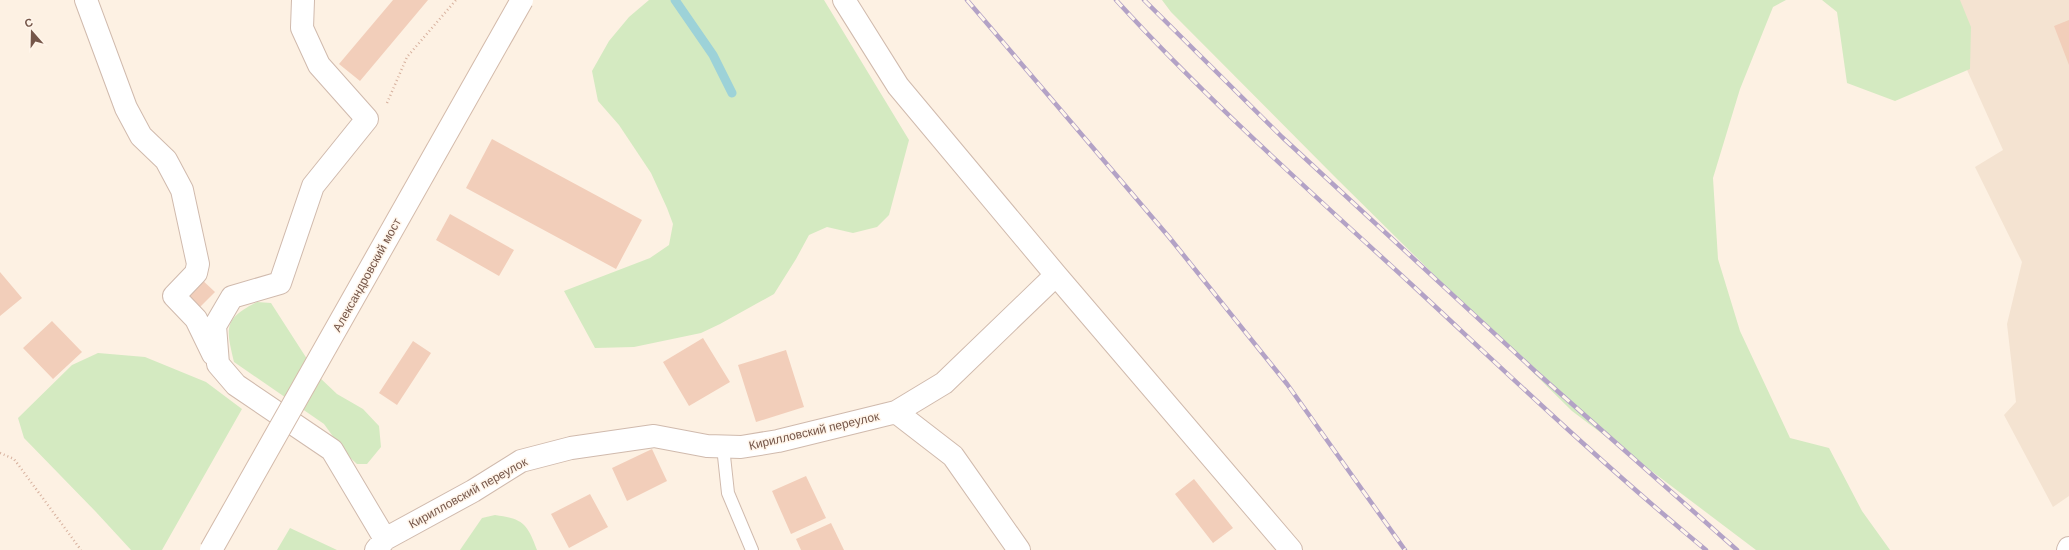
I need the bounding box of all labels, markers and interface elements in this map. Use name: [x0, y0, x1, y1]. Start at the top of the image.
north arrow: [12, 12, 52, 52]
text: С: [23, 16, 34, 30]
street label: Александровский мост: [330, 215, 404, 334]
street label: Кирилловский переулок: [747, 409, 881, 453]
street label: Кирилловский переулок: [406, 454, 530, 531]

